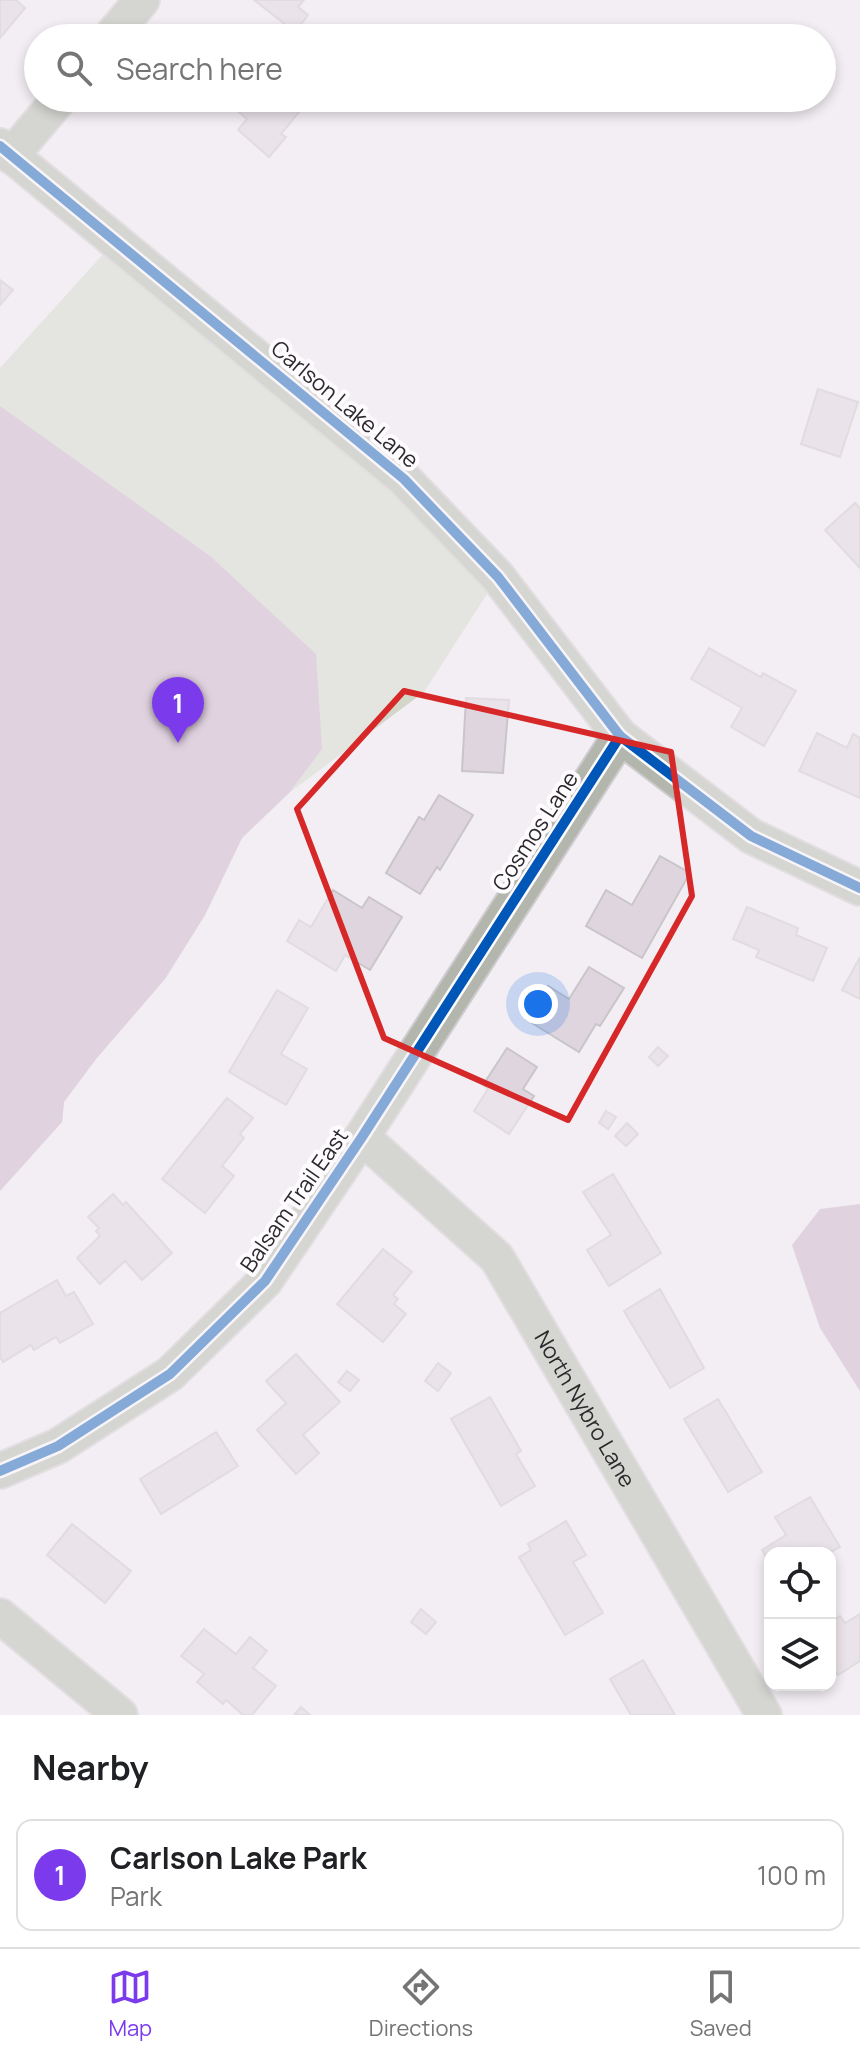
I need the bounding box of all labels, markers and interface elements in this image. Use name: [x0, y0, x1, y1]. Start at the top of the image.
search box: [24, 24, 836, 112]
icon: search: [52, 46, 96, 90]
text: Search here: [116, 48, 283, 89]
street label: Carlson Lake Lane: [265, 333, 425, 475]
pin: 1: [152, 677, 204, 743]
street label: Cosmos Lane: [485, 765, 585, 897]
your location: [518, 984, 558, 1024]
street label: Balsam Trail East: [233, 1122, 355, 1278]
street label: North Nybro Lane: [528, 1325, 643, 1493]
map controls: [764, 1547, 836, 1691]
button: locate: [764, 1547, 836, 1619]
button: layers: [764, 1619, 836, 1691]
text: Nearby: [32, 1744, 148, 1790]
text: Carlson Lake Park: [110, 1837, 367, 1878]
text: 1: [54, 1857, 66, 1893]
text: 100 m: [757, 1857, 826, 1893]
text: Park: [110, 1878, 162, 1914]
tab: Map: [108, 1965, 152, 2043]
tab: Directions: [369, 1965, 473, 2043]
tab: Saved: [690, 1965, 752, 2043]

